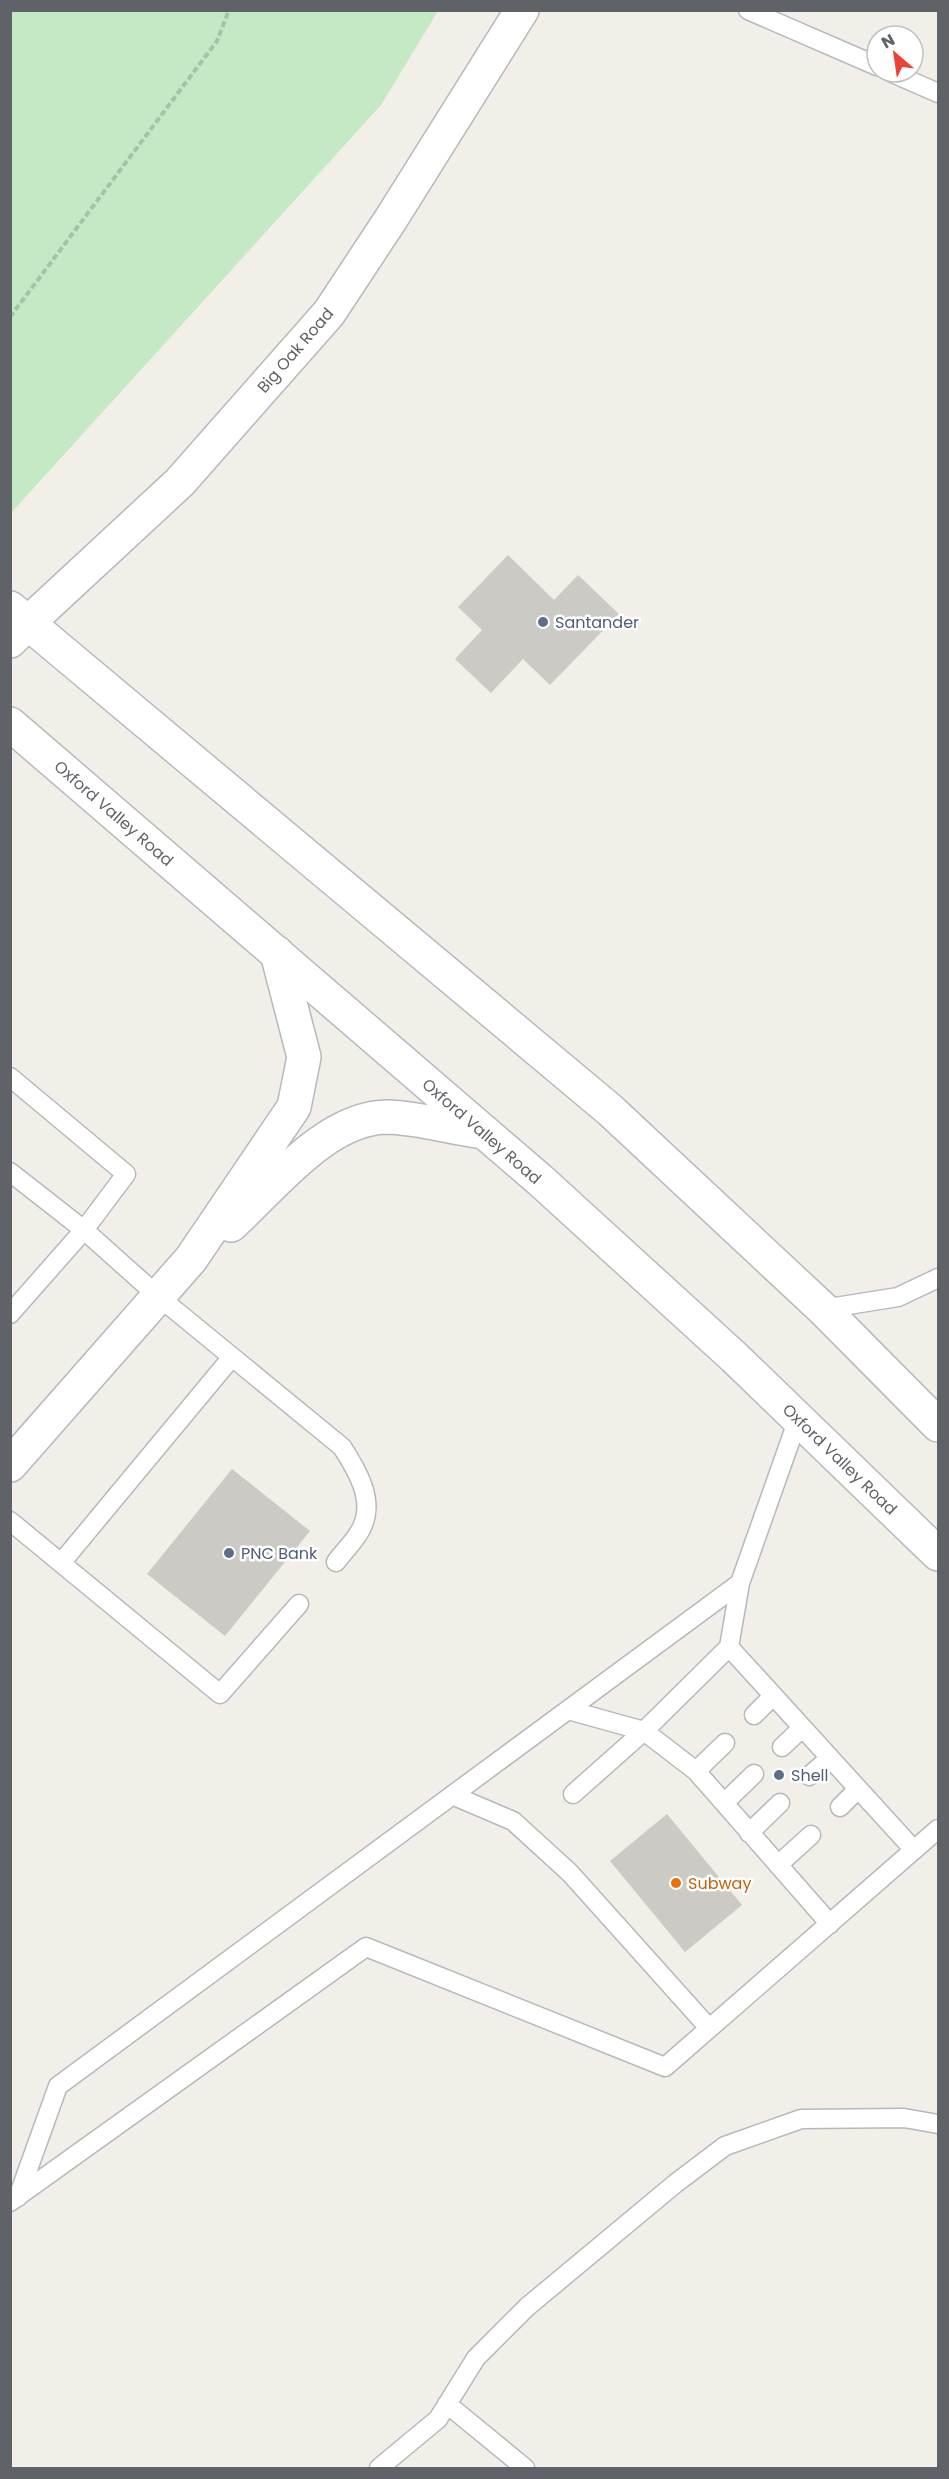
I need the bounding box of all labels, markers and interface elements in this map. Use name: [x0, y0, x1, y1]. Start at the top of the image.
north arrow: [865, 24, 925, 84]
text: N: [877, 28, 899, 54]
street label: Big Oak Road: [252, 303, 339, 398]
place label: Santander: [555, 611, 639, 634]
marker: Santander: [536, 615, 550, 629]
street label: Oxford Valley Road: [49, 755, 178, 872]
street label: Oxford Valley Road: [417, 1073, 546, 1190]
street label: Oxford Valley Road: [777, 1399, 902, 1520]
place label: PNC Bank: [241, 1542, 318, 1565]
marker: PNC Bank: [222, 1546, 236, 1560]
place label: Shell: [791, 1764, 828, 1787]
marker: Shell: [772, 1768, 786, 1782]
place label: Subway: [688, 1872, 751, 1895]
marker: Subway: [669, 1876, 683, 1890]

